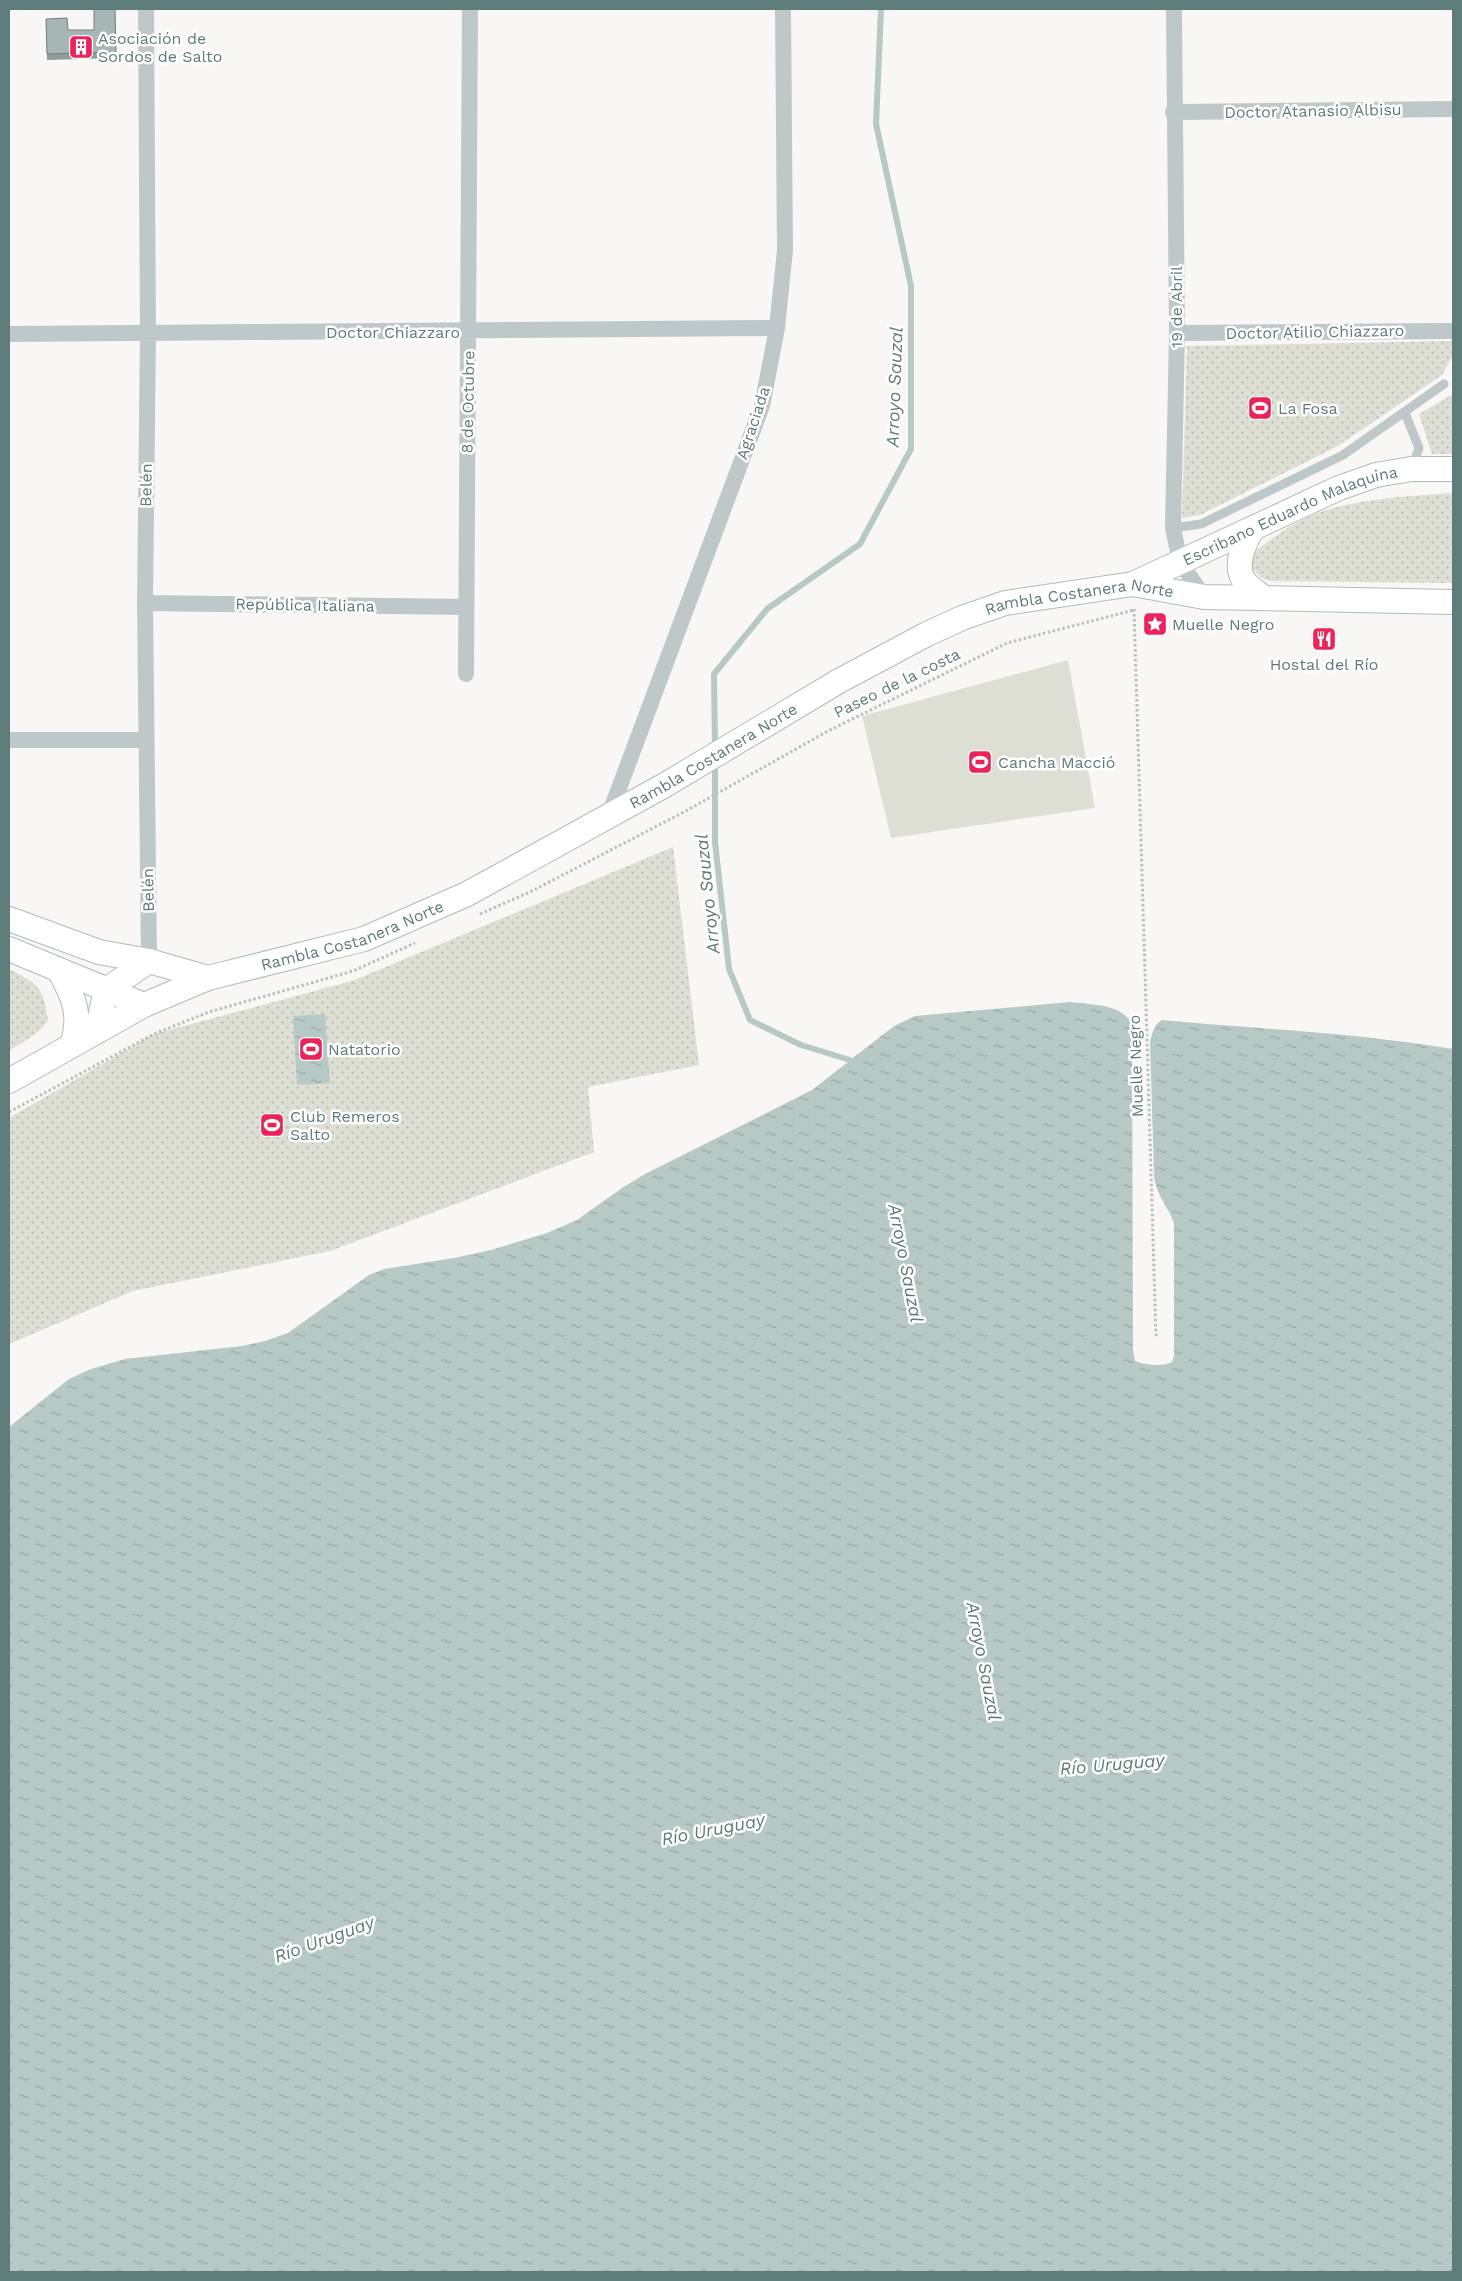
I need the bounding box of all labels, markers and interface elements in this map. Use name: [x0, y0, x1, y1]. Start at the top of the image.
place label: Asociación de Sordos de Salto: [98, 29, 222, 66]
building icon: Asociación de Sordos de Salto: [68, 34, 94, 60]
street label: Doctor Atanasio Albisu: [1224, 100, 1402, 122]
street label: 19 de Abril: [1167, 266, 1186, 348]
street label: Doctor Atilio Chiazzaro: [1225, 321, 1405, 343]
street label: Doctor Chiazzaro: [326, 323, 460, 342]
water label: Arroyo Sauzal: [881, 326, 907, 449]
street label: 8 de Octubre: [458, 350, 478, 454]
street label: Agraciada: [732, 384, 774, 462]
sports icon: La Fosa: [1247, 395, 1273, 421]
place label: La Fosa: [1278, 399, 1338, 418]
street label: Escribano Eduardo Malaquina: [1179, 462, 1399, 569]
street label: Belén: [136, 463, 156, 507]
street label: Rambla Costanera Norte: [982, 574, 1175, 619]
street label: República Italiana: [235, 594, 375, 616]
place icon: Muelle Negro: [1142, 611, 1168, 637]
place label: Muelle Negro: [1172, 615, 1274, 634]
restaurant icon: Hostal del Río: [1311, 626, 1337, 652]
street label: Paseo de la costa: [831, 644, 963, 722]
place label: Hostal del Río: [1270, 655, 1378, 674]
street label: Rambla Costanera Norte: [626, 699, 801, 812]
sports icon: Cancha Macció: [967, 749, 993, 775]
place label: Cancha Macció: [998, 753, 1115, 772]
water label: Arroyo Sauzal: [690, 833, 724, 956]
street label: Belén: [138, 868, 158, 912]
street label: Rambla Costanera Norte: [259, 896, 446, 974]
street label: Muelle Negro: [1125, 1015, 1147, 1117]
sports icon: Natatorio: [298, 1036, 324, 1062]
place label: Natatorio: [328, 1040, 401, 1059]
place label: Club Remeros Salto: [290, 1107, 400, 1144]
sports icon: Club Remeros Salto: [259, 1112, 285, 1138]
water label: Arroyo Sauzal: [884, 1201, 928, 1324]
water label: Arroyo Sauzal: [962, 1599, 1006, 1722]
water label: Río Uruguay: [1059, 1749, 1167, 1779]
water label: Río Uruguay: [660, 1808, 768, 1849]
water label: Río Uruguay: [271, 1911, 379, 1967]

